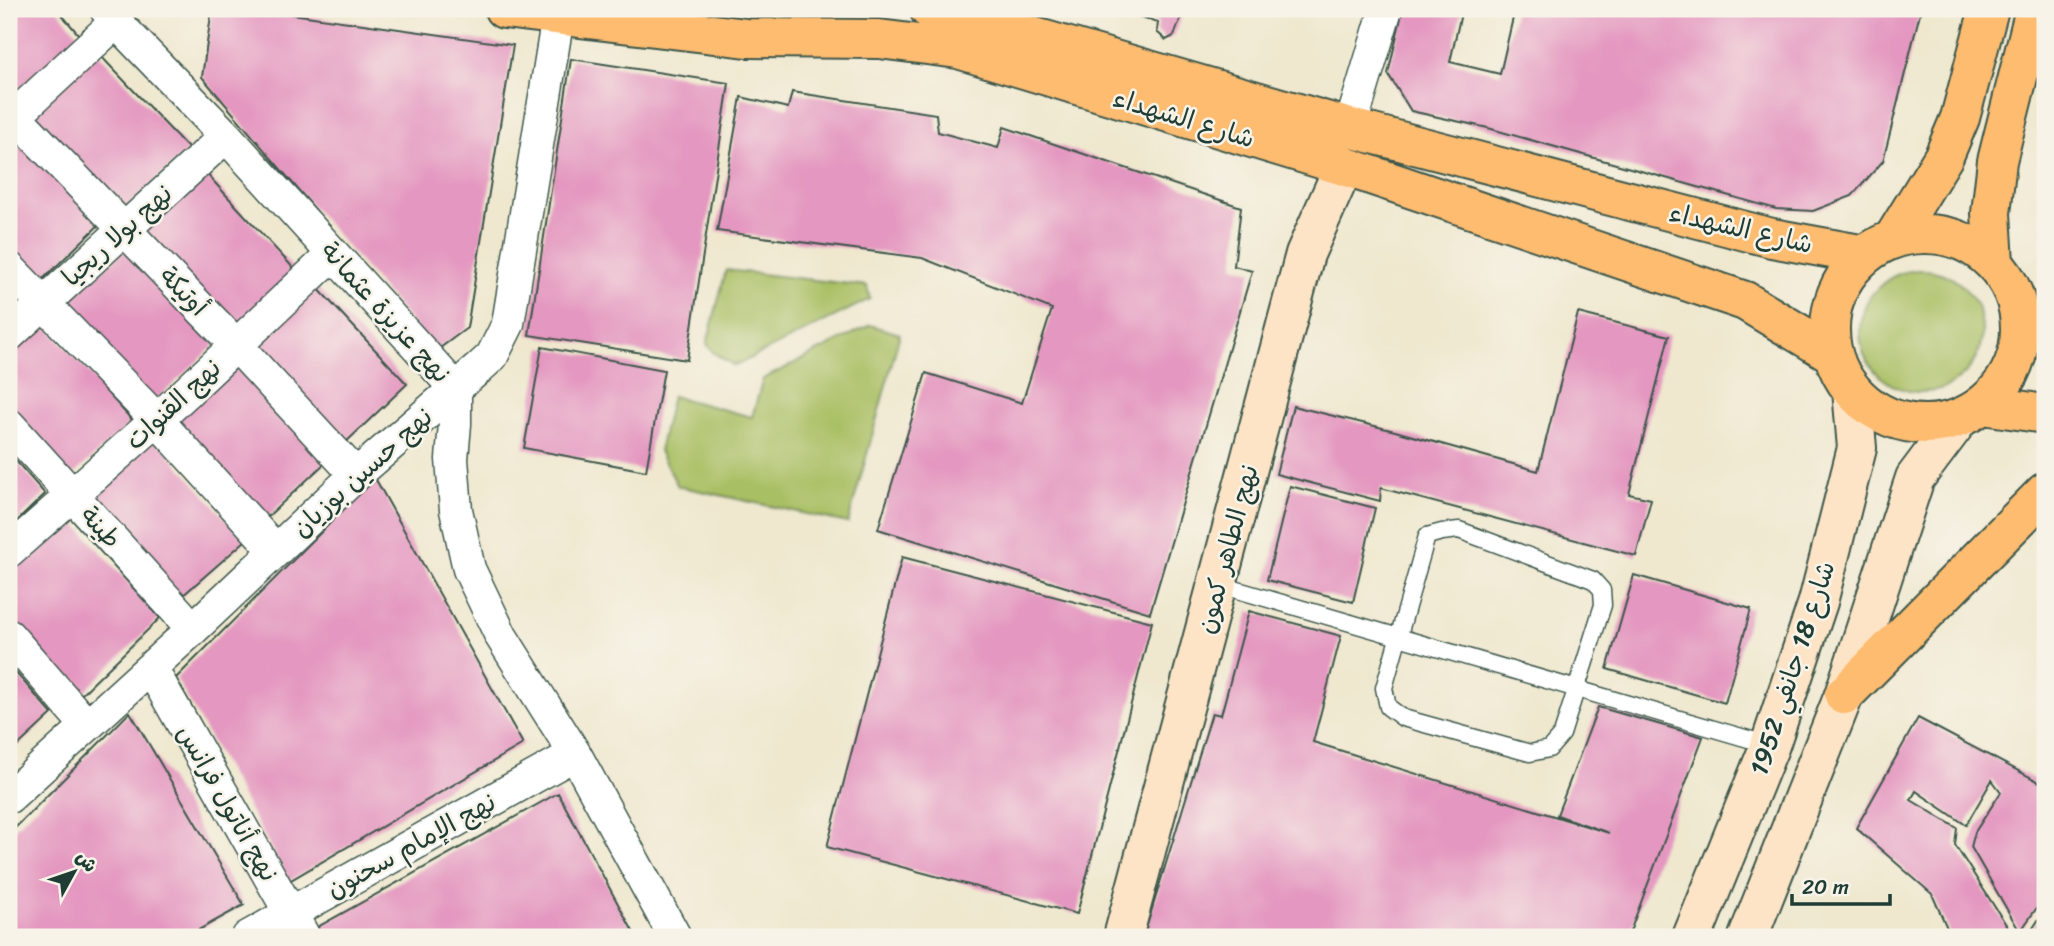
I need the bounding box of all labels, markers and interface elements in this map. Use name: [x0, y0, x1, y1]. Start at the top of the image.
street label: شارع الشهداء: [1107, 75, 1261, 161]
street label: نهج بولا ريجيا: [50, 172, 184, 298]
street label: شارع الشهداء: [1665, 189, 1817, 267]
street label: نهج عزيزة عثمانة: [309, 230, 463, 394]
street label: أوتيكة: [148, 255, 221, 328]
street label: نهج القنوات: [114, 346, 232, 462]
street label: نهج حسين بوزيان: [280, 395, 444, 549]
street label: نهج الطاهر كمون: [1182, 459, 1272, 639]
street label: طينة: [69, 495, 133, 559]
street label: شارع 18 جانفي 1952: [1736, 555, 1848, 781]
street label: نهج أناتول فرانس: [164, 716, 292, 890]
street label: نهج الإمام سحنون: [317, 779, 505, 911]
north arrow: [38, 838, 108, 908]
text: ش: [67, 843, 106, 880]
scale bar: [1792, 862, 1890, 906]
text: 20 m: [1802, 868, 1849, 906]

